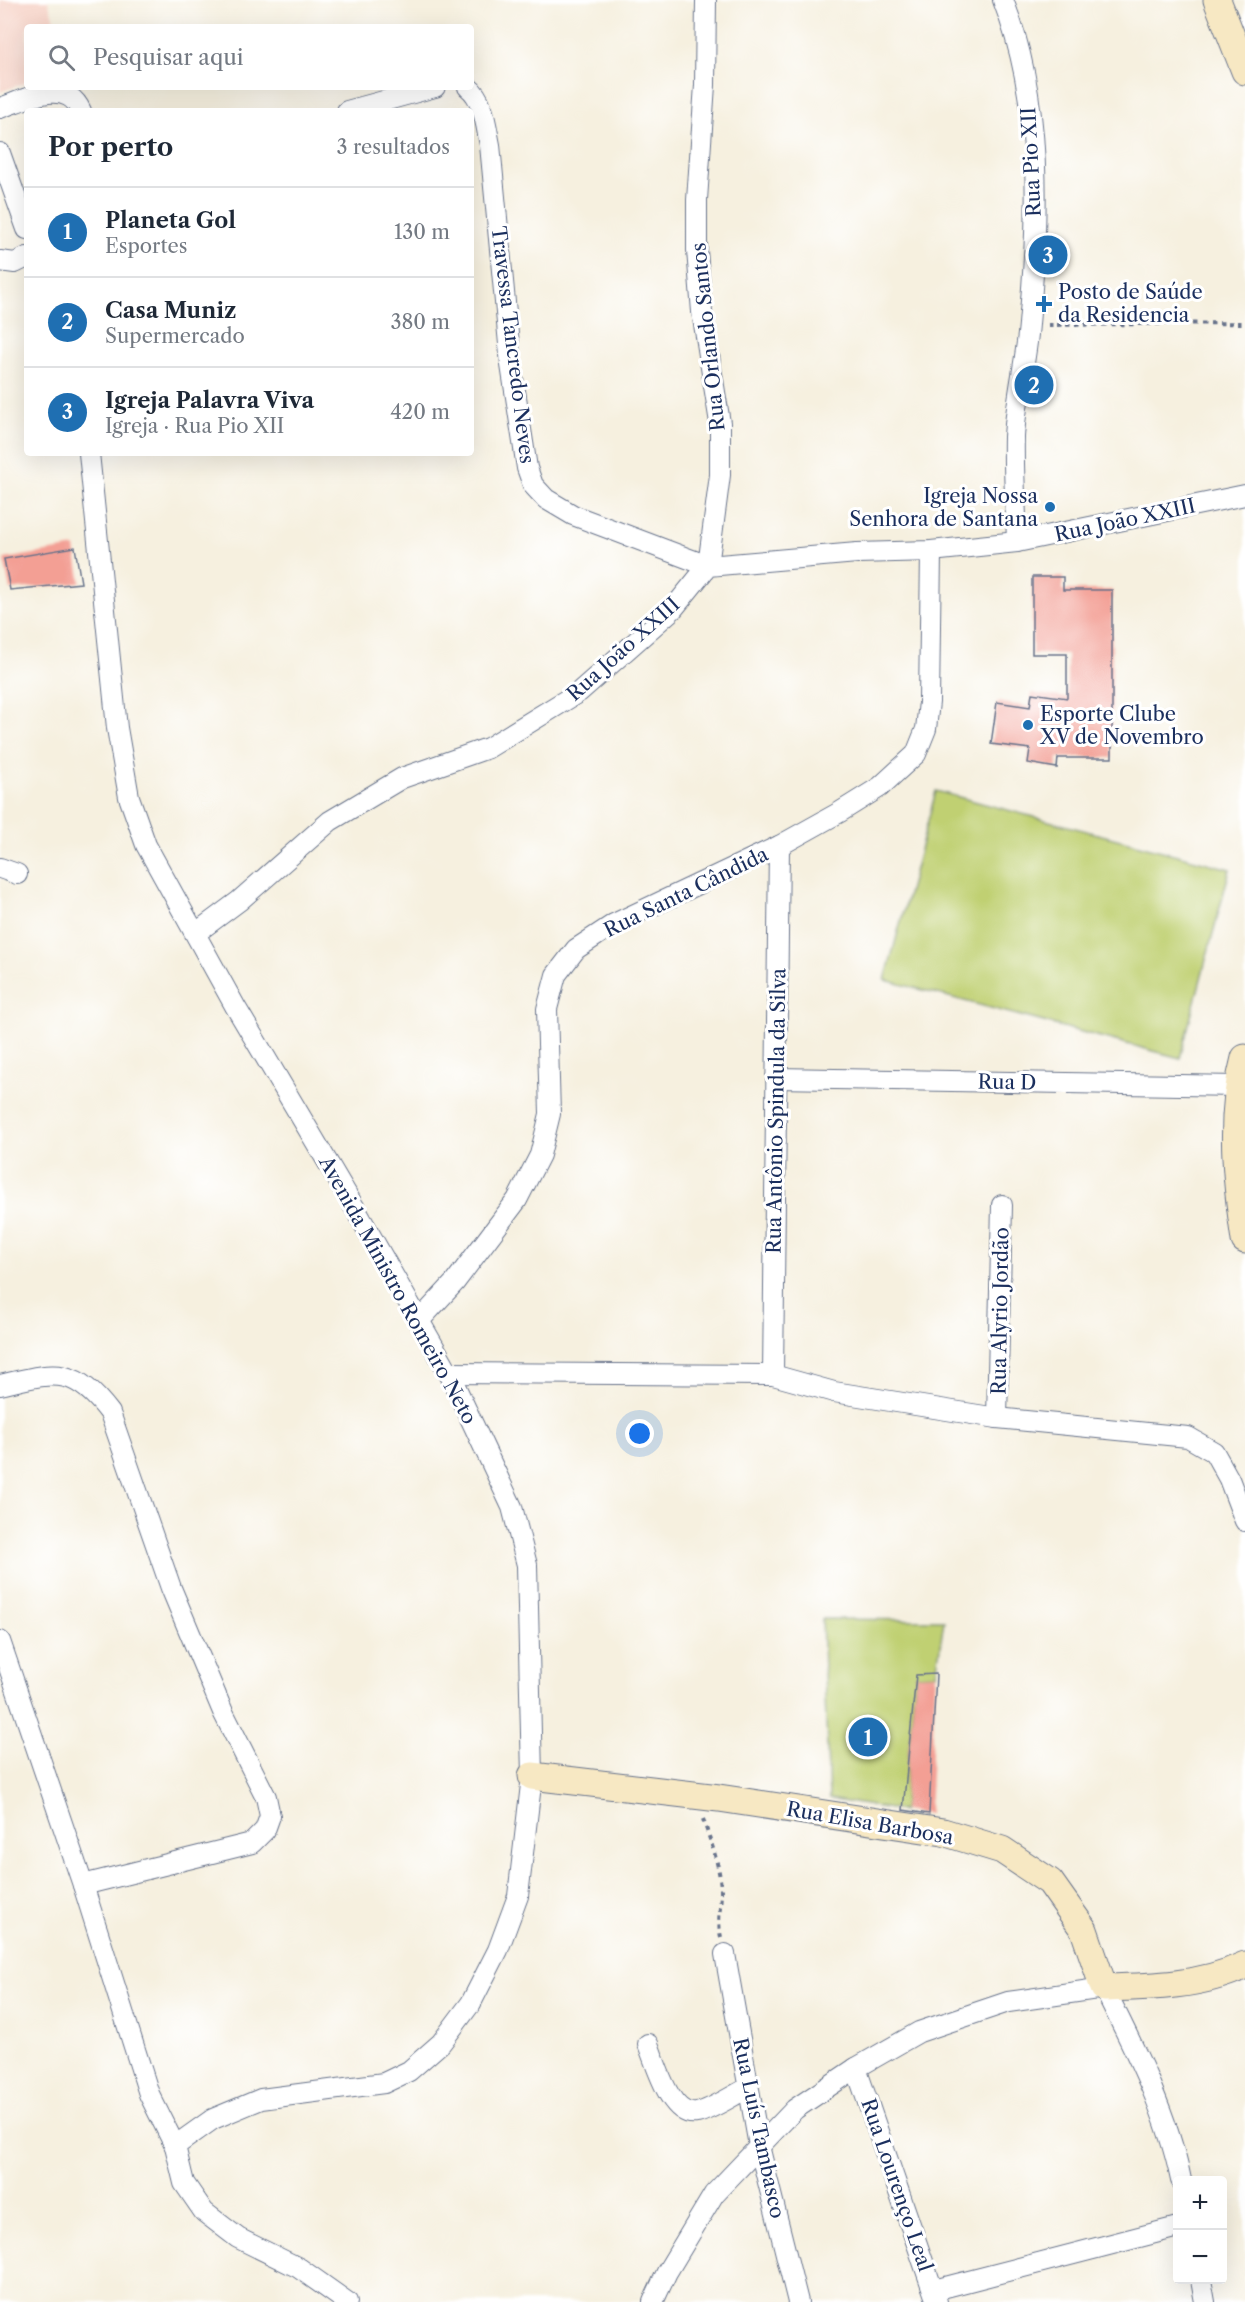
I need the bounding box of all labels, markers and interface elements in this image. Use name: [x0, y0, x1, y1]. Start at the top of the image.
search box: [24, 24, 474, 90]
icon: search: [45, 41, 78, 74]
text: Pesquisar aqui: [93, 44, 243, 71]
street label: Rua Pio XII: [1016, 107, 1046, 217]
text: Por perto: [48, 131, 173, 163]
text: 3 resultados: [337, 135, 450, 159]
text: Planeta Gol: [105, 207, 236, 234]
text: 1: [63, 220, 72, 244]
text: 130 m: [394, 220, 450, 244]
street label: Travessa Tancredo Neves: [487, 225, 539, 465]
pin: 3: [1028, 232, 1068, 278]
text: Esportes: [105, 234, 188, 258]
street label: Rua Orlando Santos: [686, 242, 730, 432]
place label: Posto de Saúde da Residencia: [1058, 280, 1203, 327]
marker: Posto de Saúde da Residencia: [1035, 295, 1053, 313]
text: Casa Muniz: [105, 297, 236, 324]
text: 2: [62, 310, 73, 334]
text: 380 m: [391, 310, 450, 334]
text: Supermercado: [105, 324, 245, 348]
pin: 2: [1014, 362, 1054, 408]
text: Igreja Palavra Viva: [105, 387, 314, 414]
text: 3: [62, 400, 73, 424]
text: 420 m: [390, 400, 450, 424]
text: Igreja · Rua Pio XII: [105, 414, 284, 438]
place label: Igreja Nossa Senhora de Santana: [849, 484, 1038, 531]
street label: Rua João XXIII: [1052, 493, 1198, 547]
marker: Igreja Nossa Senhora de Santana: [1043, 500, 1057, 514]
street label: Rua João XXIII: [562, 592, 684, 706]
place label: Esporte Clube XV de Novembro: [1039, 702, 1204, 749]
marker: Esporte Clube XV de Novembro: [1021, 718, 1035, 732]
street label: Rua Santa Cândida: [600, 842, 772, 942]
street label: Rua Antônio Spindula da Silva: [762, 967, 791, 1254]
street label: Rua D: [977, 1069, 1037, 1095]
street label: Avenida Ministro Romeiro Neto: [314, 1151, 482, 1428]
street label: Rua Alyrio Jordão: [987, 1227, 1013, 1395]
your location: [625, 1419, 654, 1448]
pin: 1: [848, 1714, 888, 1760]
street label: Rua Elisa Barbosa: [785, 1796, 956, 1850]
street label: Rua Luís Tambasco: [728, 2036, 790, 2220]
street label: Rua Lourenço Leal: [856, 2095, 938, 2275]
map controls: [1173, 2176, 1227, 2284]
button: +: [1173, 2176, 1227, 2230]
button: −: [1173, 2230, 1227, 2284]

